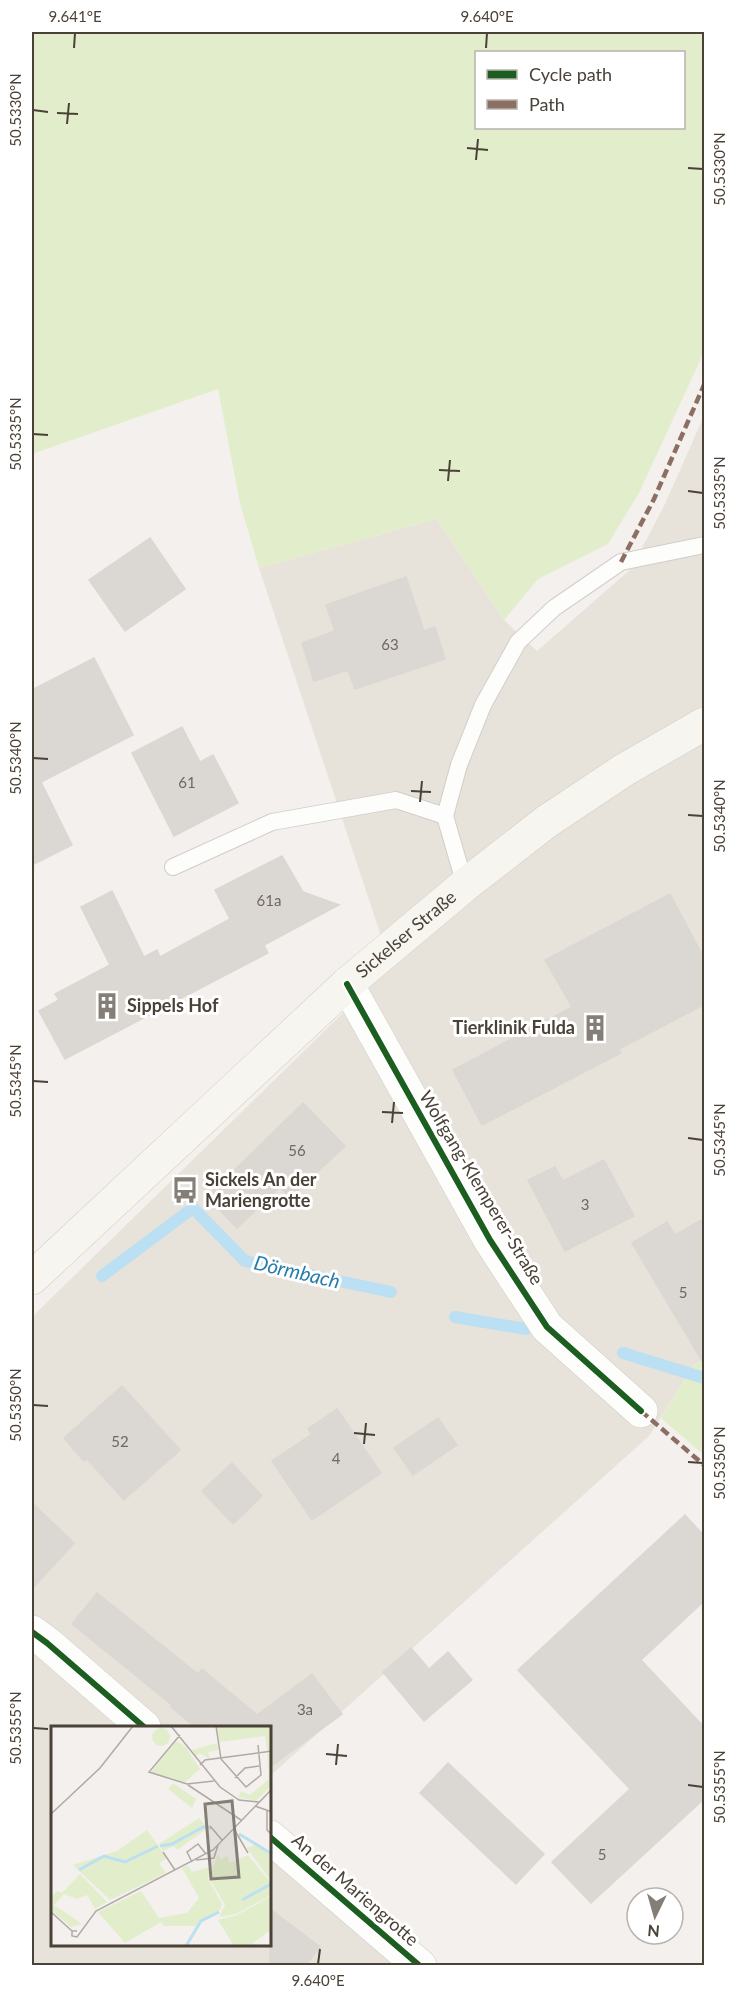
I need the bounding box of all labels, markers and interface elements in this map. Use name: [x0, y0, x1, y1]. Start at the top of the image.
text: 9.641°E: [48, 7, 102, 25]
text: 9.640°E: [460, 7, 514, 25]
legend: [475, 51, 685, 129]
text: Cycle path: [529, 63, 612, 85]
text: 50.5330°N: [6, 73, 24, 147]
text: Path: [529, 93, 565, 115]
text: 50.5330°N: [710, 132, 728, 206]
text: 50.5335°N: [6, 397, 24, 471]
text: 50.5335°N: [710, 456, 728, 530]
house number: 63: [381, 635, 399, 653]
text: 50.5340°N: [6, 721, 24, 795]
house number: 61: [178, 773, 196, 791]
text: 50.5340°N: [710, 779, 728, 853]
street label: Sickelser Straße: [351, 885, 460, 982]
house number: 61a: [257, 891, 281, 909]
building icon: Sippels Hof: [92, 991, 122, 1021]
place label: Sippels Hof: [127, 994, 219, 1016]
building icon: Tierklinik Fulda: [580, 1013, 610, 1043]
place label: Tierklinik Fulda: [452, 1016, 575, 1038]
text: 50.5345°N: [6, 1044, 24, 1118]
street label: Wolfgang-Klemperer-Straße: [415, 1086, 549, 1288]
text: 50.5345°N: [710, 1103, 728, 1177]
house number: 56: [288, 1141, 306, 1159]
place label: Sickels An der Mariengrotte: [205, 1168, 317, 1211]
bus stop icon: Sickels An der Mariengrotte: [170, 1175, 200, 1205]
house number: 3: [581, 1195, 589, 1213]
water label: Dörmbach: [252, 1249, 343, 1293]
house number: 5: [679, 1283, 687, 1301]
text: 50.5350°N: [6, 1368, 24, 1442]
text: 50.5350°N: [710, 1426, 728, 1500]
house number: 52: [111, 1432, 129, 1450]
house number: 4: [332, 1449, 341, 1467]
text: 50.5355°N: [6, 1691, 24, 1765]
house number: 3a: [297, 1700, 313, 1718]
inset map: [51, 1726, 272, 1946]
text: 50.5355°N: [710, 1750, 728, 1824]
street label: An der Mariengrotte: [288, 1828, 423, 1950]
house number: 5: [598, 1845, 606, 1863]
north arrow: [625, 1886, 685, 1946]
text: N: [647, 1921, 661, 1941]
text: 9.640°E: [291, 1971, 345, 1989]

